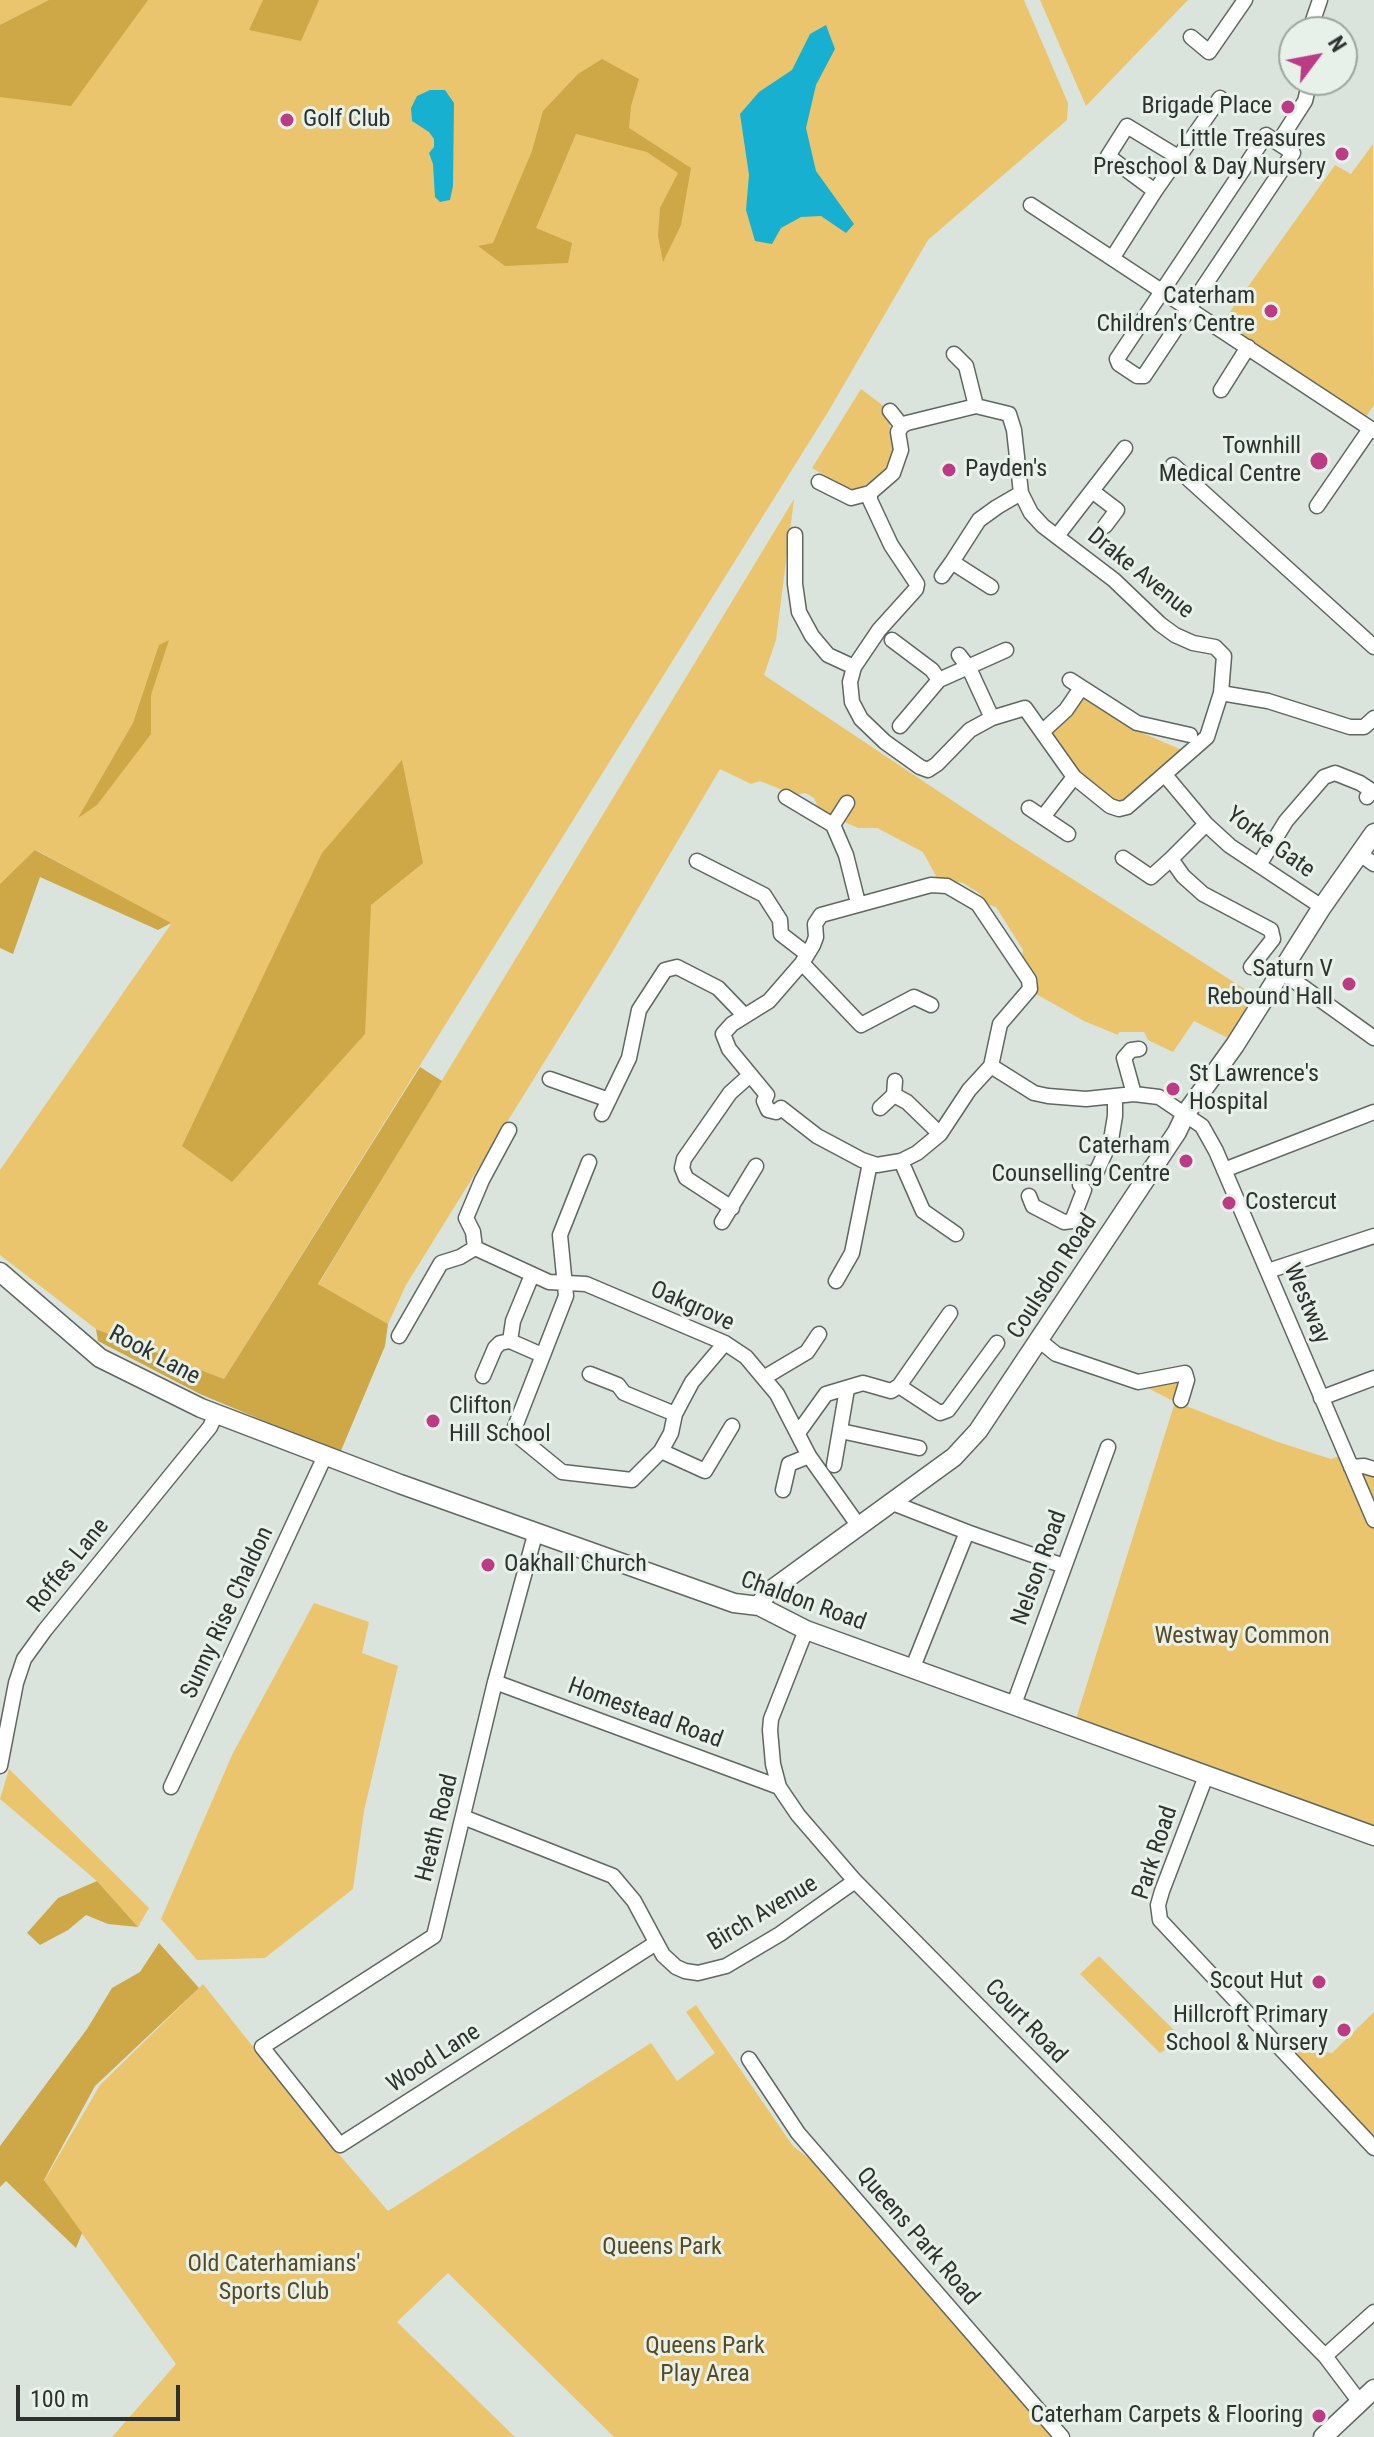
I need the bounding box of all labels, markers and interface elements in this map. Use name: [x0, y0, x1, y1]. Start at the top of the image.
north arrow: [1278, 16, 1358, 96]
text: N: [1323, 32, 1351, 56]
place label: Brigade Place: [1141, 93, 1272, 121]
marker: Brigade Place: [1279, 98, 1297, 116]
place label: Golf Club: [303, 106, 390, 134]
marker: Golf Club: [278, 111, 296, 129]
place label: Little Treasures Preschool & Day Nursery: [1093, 126, 1326, 182]
marker: Little Treasures Preschool & Day Nursery: [1333, 145, 1351, 163]
place label: Caterham Children's Centre: [1097, 283, 1255, 339]
marker: Caterham Children's Centre: [1262, 302, 1280, 320]
place label: Townhill Medical Centre: [1159, 433, 1301, 489]
marker: Townhill Medical Centre: [1308, 450, 1330, 472]
place label: Payden's: [965, 456, 1047, 484]
marker: Payden's: [940, 461, 958, 479]
street label: Drake Avenue: [1081, 522, 1199, 626]
street label: Yorke Gate: [1220, 801, 1320, 885]
place label: Saturn V Rebound Hall: [1207, 956, 1333, 1012]
marker: Saturn V Rebound Hall: [1340, 975, 1358, 993]
place label: St Lawrence's Hospital: [1189, 1061, 1319, 1117]
marker: St Lawrence's Hospital: [1164, 1080, 1182, 1098]
place label: Caterham Counselling Centre: [992, 1133, 1170, 1189]
marker: Caterham Counselling Centre: [1177, 1152, 1195, 1170]
place label: Costercut: [1245, 1189, 1337, 1217]
marker: Costercut: [1220, 1194, 1238, 1212]
street label: Coulsdon Road: [1002, 1209, 1104, 1345]
street label: Westway: [1276, 1260, 1336, 1348]
street label: Oakgrove: [646, 1276, 738, 1338]
street label: Rook Lane: [104, 1320, 204, 1392]
place label: Clifton Hill School: [449, 1393, 551, 1449]
marker: Clifton Hill School: [424, 1412, 442, 1430]
street label: Nelson Road: [1006, 1507, 1074, 1629]
street label: Roffes Lane: [22, 1513, 116, 1619]
street label: Sunny Rise Chaldon: [176, 1522, 280, 1704]
place label: Oakhall Church: [504, 1551, 647, 1579]
marker: Oakhall Church: [479, 1556, 497, 1574]
street label: Chaldon Road: [736, 1566, 870, 1638]
park label: Westway Common: [1154, 1623, 1330, 1651]
street label: Homestead Road: [564, 1673, 726, 1755]
street label: Heath Road: [411, 1771, 465, 1885]
street label: Park Road: [1127, 1803, 1185, 1903]
street label: Birch Avenue: [703, 1870, 823, 1958]
place label: Scout Hut: [1210, 1968, 1303, 1996]
marker: Scout Hut: [1310, 1973, 1328, 1991]
street label: Court Road: [978, 1974, 1072, 2070]
place label: Hillcroft Primary School & Nursery: [1166, 2002, 1328, 2058]
street label: Wood Lane: [382, 2018, 486, 2100]
marker: Hillcroft Primary School & Nursery: [1335, 2021, 1353, 2039]
street label: Queens Park Road: [849, 2162, 985, 2312]
park label: Queens Park: [602, 2234, 722, 2262]
park label: Old Caterhamians' Sports Club: [187, 2251, 361, 2307]
park label: Queens Park Play Area: [645, 2333, 765, 2389]
scale bar: [20, 2369, 184, 2419]
text: 100 m: [30, 2385, 89, 2413]
place label: Caterham Carpets & Flooring: [1031, 2402, 1303, 2430]
marker: Caterham Carpets & Flooring: [1310, 2407, 1328, 2425]

